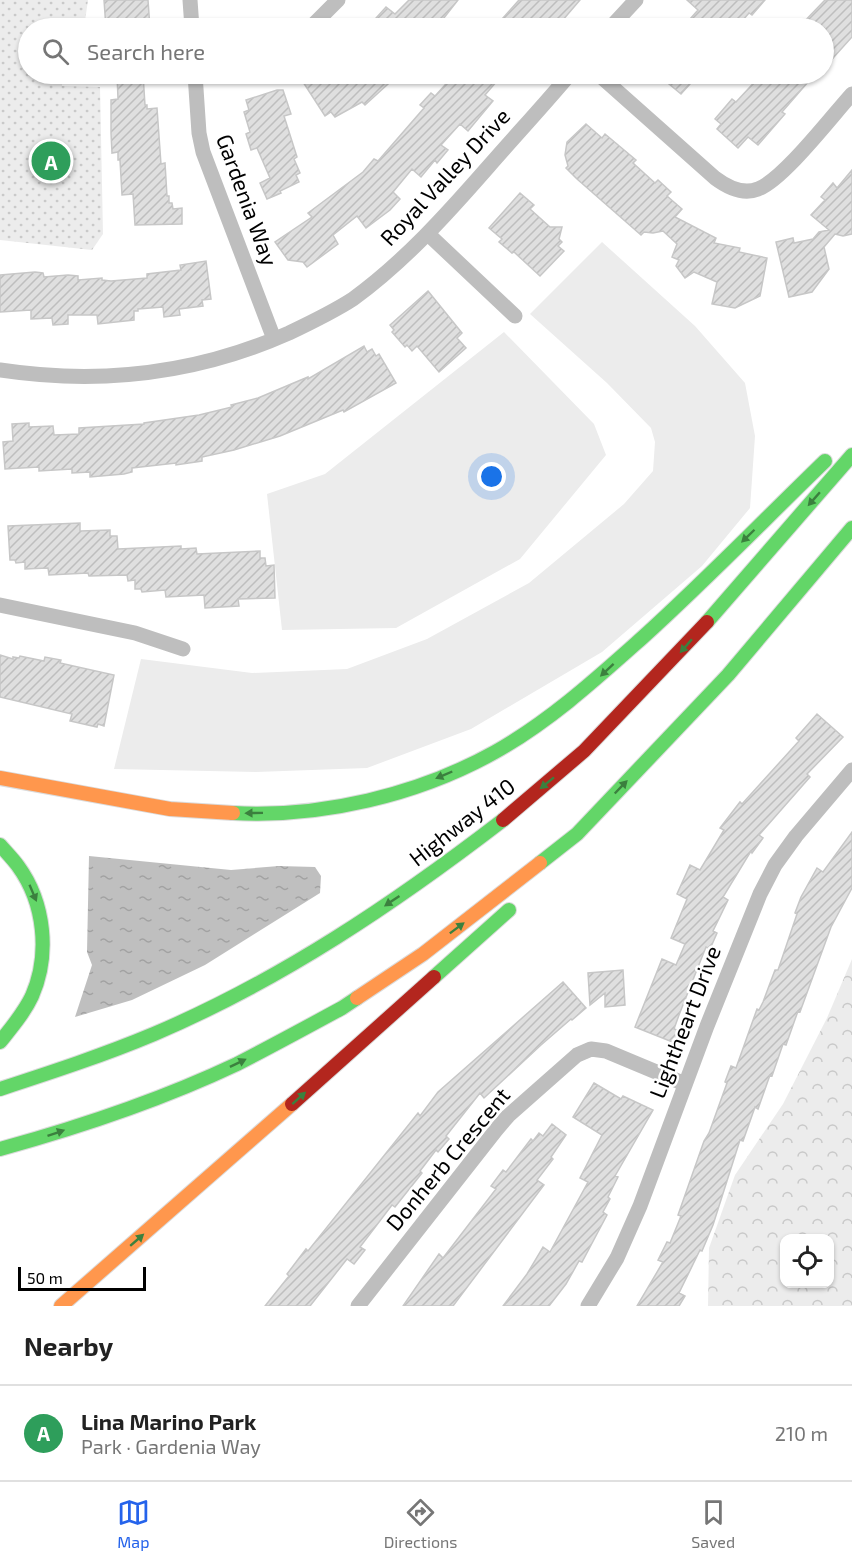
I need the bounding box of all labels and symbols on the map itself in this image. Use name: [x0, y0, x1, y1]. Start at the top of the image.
street label: Royal Valley Drive: [374, 102, 514, 250]
street label: Gardenia Way: [212, 130, 284, 269]
pin: A: [32, 138, 70, 184]
your location: [477, 462, 506, 491]
one-way arrow: [808, 491, 821, 506]
one-way arrow: [741, 529, 756, 543]
one-way arrow: [679, 639, 693, 654]
one-way arrow: [600, 663, 615, 676]
one-way arrow: [434, 770, 452, 780]
street label: Highway 410: [403, 772, 519, 871]
one-way arrow: [539, 776, 555, 789]
one-way arrow: [614, 780, 628, 795]
one-way arrow: [244, 808, 263, 818]
one-way arrow: [28, 885, 37, 902]
one-way arrow: [384, 895, 400, 906]
one-way arrow: [449, 922, 465, 934]
street label: Lightheart Drive: [643, 942, 725, 1102]
one-way arrow: [229, 1058, 247, 1068]
street label: Donherb Crescent: [380, 1082, 515, 1235]
one-way arrow: [291, 1092, 306, 1105]
one-way arrow: [47, 1127, 65, 1137]
one-way arrow: [129, 1234, 145, 1247]
scale bar: [18, 1264, 146, 1292]

